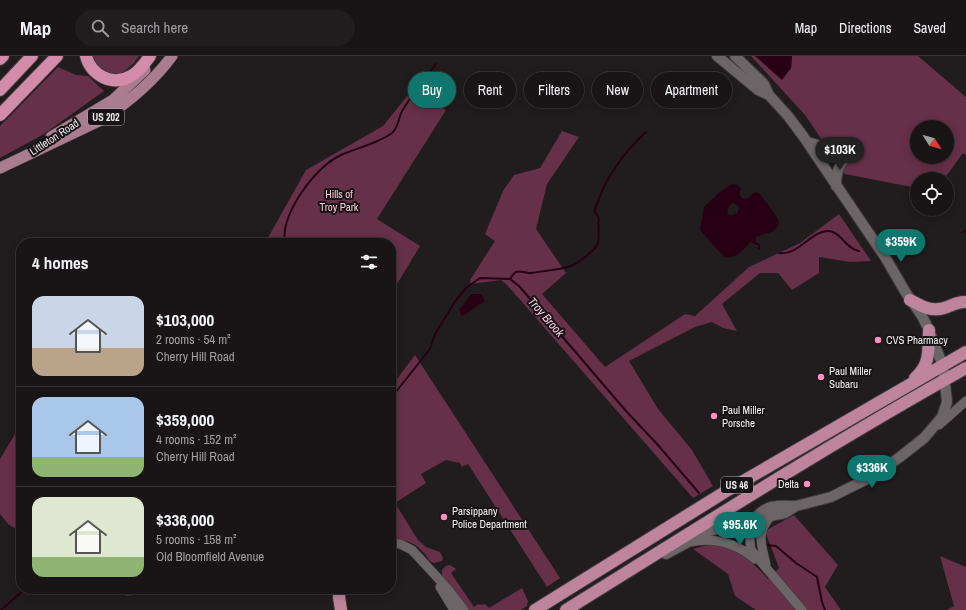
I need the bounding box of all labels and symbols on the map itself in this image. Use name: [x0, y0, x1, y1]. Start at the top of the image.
road number: US 202: [88, 109, 124, 125]
street label: Littleton Road: [27, 116, 81, 158]
north arrow: [910, 120, 954, 164]
pin: $103K: [812, 137, 868, 171]
park label: Hills of Troy Park: [320, 187, 359, 214]
pin: $359K: [873, 229, 929, 263]
water label: Troy Brook: [524, 294, 568, 341]
place label: CVS Pharmacy: [886, 333, 948, 347]
marker: CVS Pharmacy: [873, 335, 883, 345]
place label: Paul Miller Subaru: [829, 364, 872, 391]
marker: Paul Miller Subaru: [816, 372, 826, 382]
place label: Paul Miller Porsche: [722, 403, 765, 430]
marker: Paul Miller Porsche: [709, 411, 719, 421]
pin: $336K: [844, 455, 900, 489]
road number: US 46: [721, 477, 753, 493]
place label: Delta: [778, 477, 799, 491]
marker: Delta: [802, 479, 812, 489]
place label: Parsippany Police Department: [452, 504, 527, 531]
marker: Parsippany Police Department: [439, 512, 449, 522]
pin: $95.6K: [707, 512, 773, 546]

